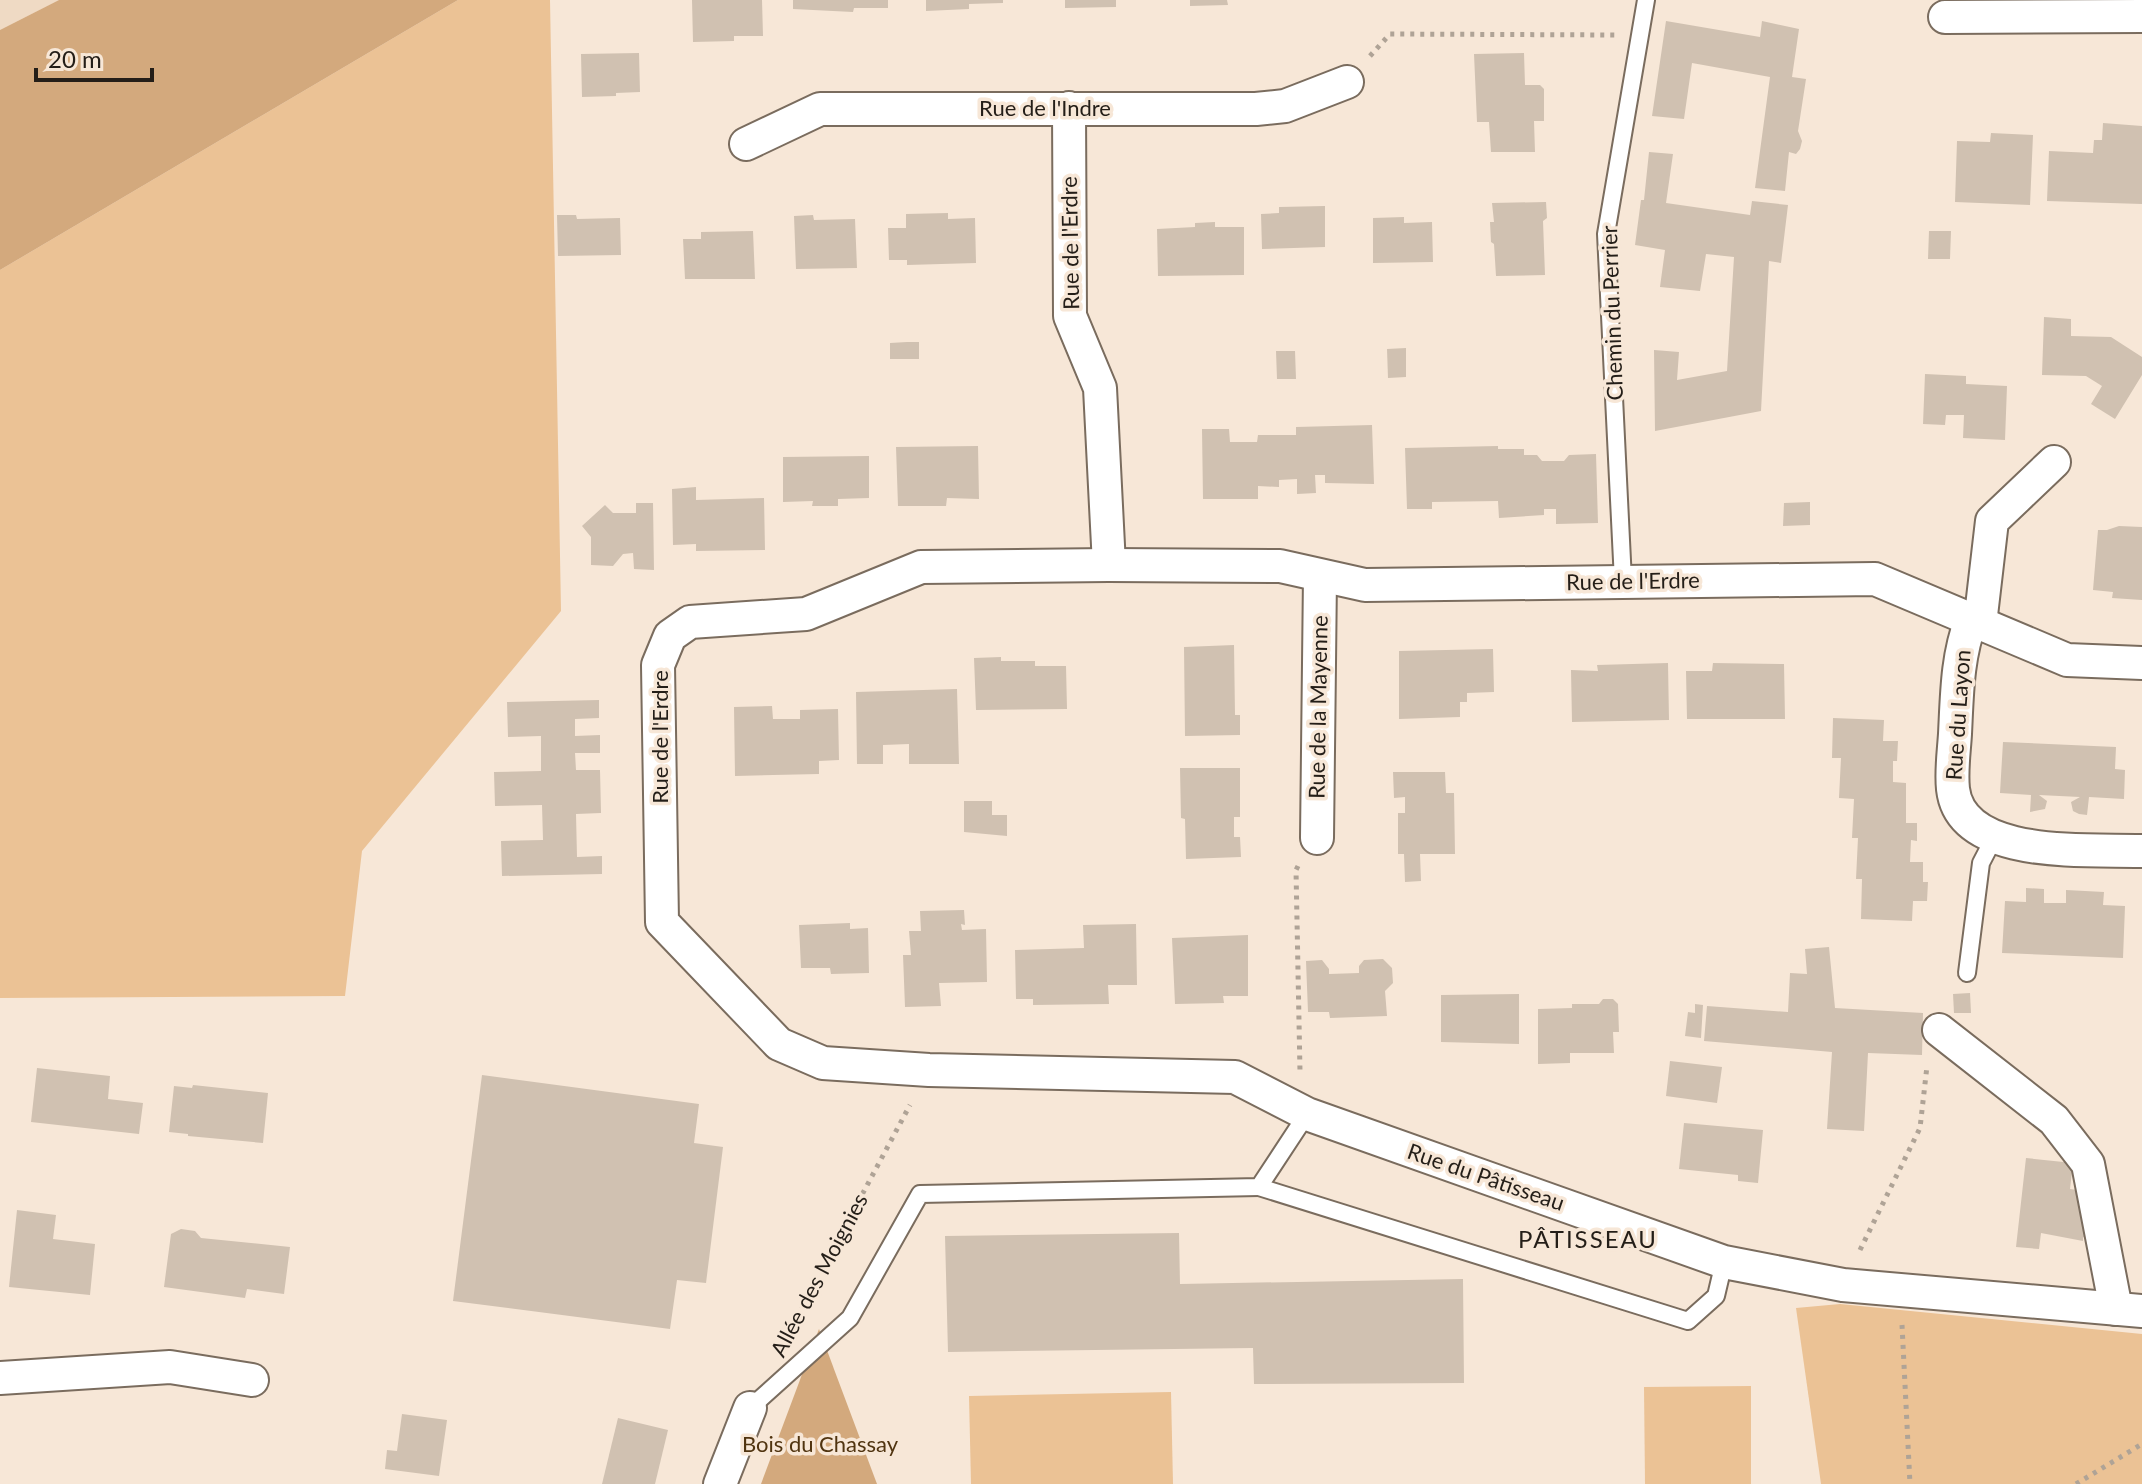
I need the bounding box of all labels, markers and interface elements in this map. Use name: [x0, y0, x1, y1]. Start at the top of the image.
scale bar: [36, 32, 152, 82]
text: 20 m: [48, 44, 102, 73]
street label: Rue de l'Indre: [979, 94, 1111, 121]
street label: Rue de l'Erdre: [1055, 176, 1084, 310]
street label: Chemin du Perrier: [1595, 225, 1628, 401]
street label: Rue de l'Erdre: [1566, 566, 1700, 595]
street label: Rue de la Mayenne: [1302, 615, 1333, 799]
street label: Rue du Layon: [1939, 649, 1976, 781]
street label: Rue de l'Erdre: [646, 670, 673, 804]
street label: Rue du Pâtisseau: [1404, 1137, 1568, 1216]
street label: Allée des Moignies: [764, 1188, 873, 1361]
district label: PÂTISSEAU: [1518, 1224, 1658, 1253]
park label: Bois du Chassay: [742, 1430, 899, 1457]

